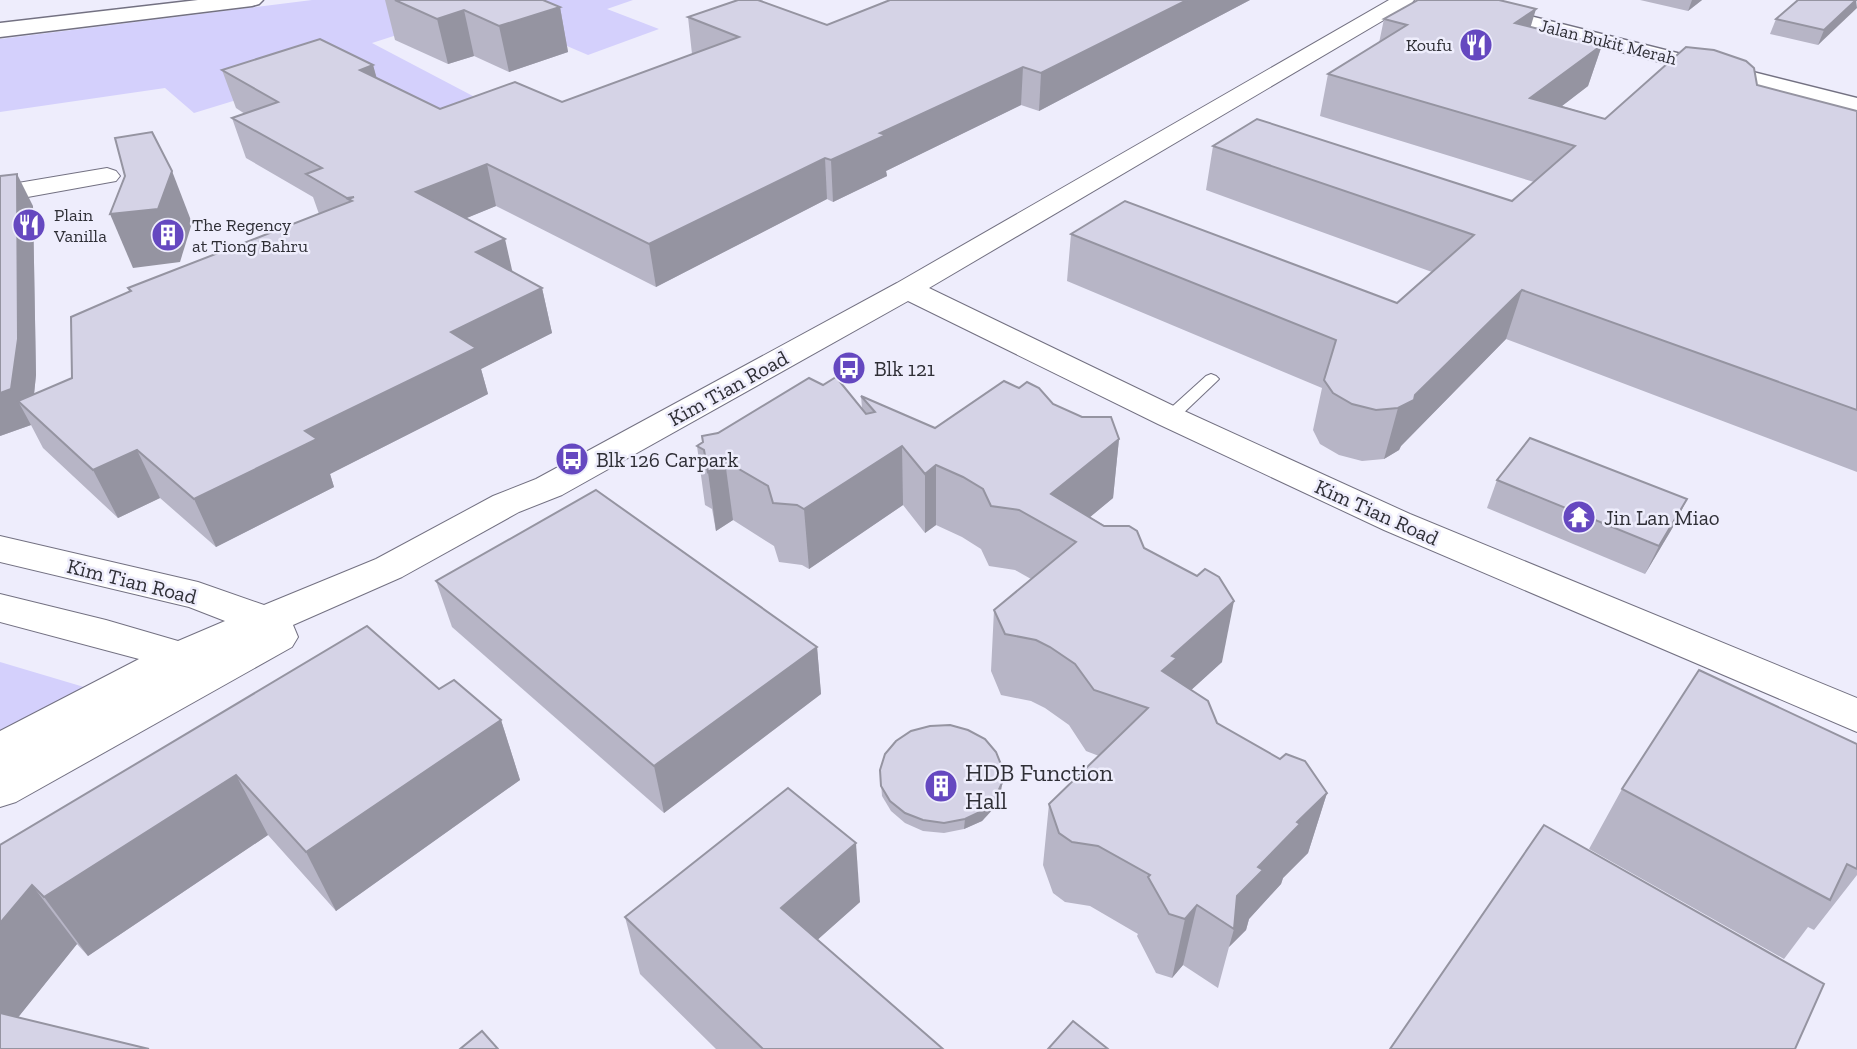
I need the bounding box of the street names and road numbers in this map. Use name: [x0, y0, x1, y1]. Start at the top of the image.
street label: Jalan Bukit Merah: [1537, 14, 1679, 70]
street label: Kim Tian Road: [664, 345, 793, 431]
street label: Kim Tian Road: [1311, 474, 1443, 551]
street label: Kim Tian Road: [65, 553, 200, 609]

